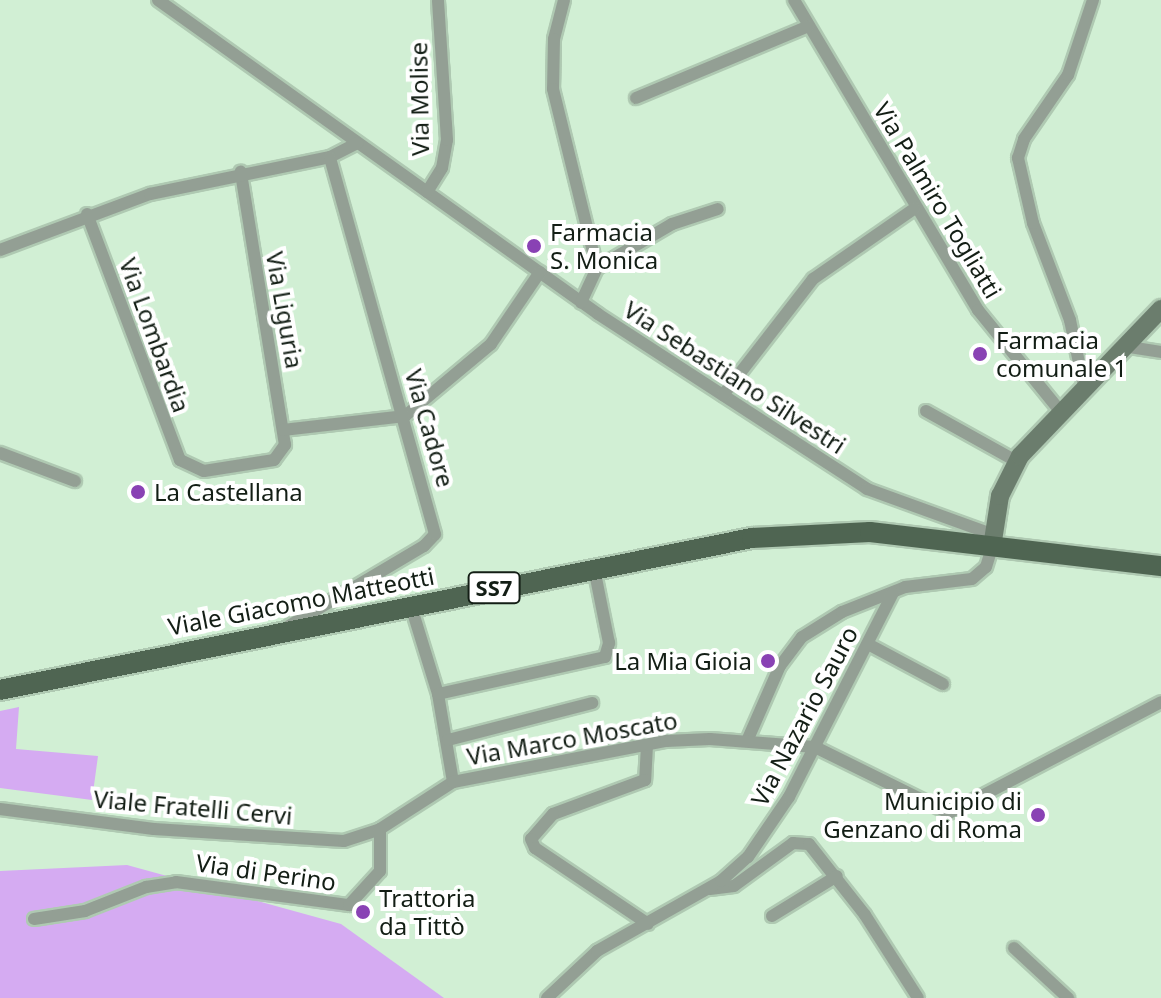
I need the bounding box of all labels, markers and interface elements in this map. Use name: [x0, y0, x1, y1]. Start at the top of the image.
street label: Via Molise: [404, 42, 434, 156]
street label: Via Palmiro Togliatti: [868, 97, 1008, 303]
place label: Farmacia S. Monica: [550, 218, 658, 274]
marker: Farmacia S. Monica: [525, 237, 543, 255]
street label: Via Liguria: [261, 249, 309, 371]
street label: Via Lombardia: [114, 254, 196, 416]
street label: Via Sebastiano Silvestri: [619, 295, 851, 459]
place label: Farmacia comunale 1: [996, 326, 1127, 382]
marker: Farmacia comunale 1: [971, 345, 989, 363]
street label: Via Cadore: [399, 366, 461, 490]
place label: La Castellana: [154, 478, 303, 506]
marker: La Castellana: [129, 483, 147, 501]
street label: Viale Giacomo Matteotti: [165, 561, 437, 641]
road number: SS7: [466, 570, 522, 606]
street label: Via Nazario Sauro: [745, 621, 863, 811]
place label: La Mia Gioia: [614, 647, 752, 675]
marker: La Mia Gioia: [759, 652, 777, 670]
street label: Via Marco Moscato: [465, 705, 679, 771]
street label: Viale Fratelli Cervi: [92, 784, 294, 830]
place label: Municipio di Genzano di Roma: [823, 787, 1022, 843]
marker: Municipio di Genzano di Roma: [1029, 806, 1047, 824]
street label: Via di Perino: [194, 848, 338, 896]
place label: Trattoria da Tittò: [379, 884, 475, 940]
marker: Trattoria da Tittò: [354, 903, 372, 921]

